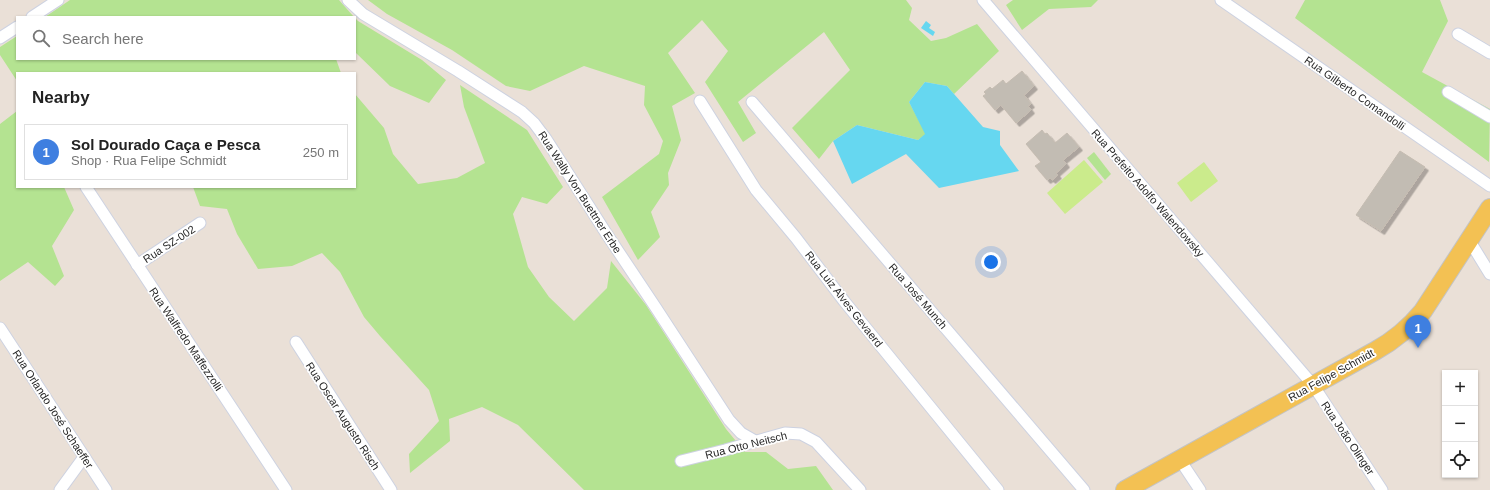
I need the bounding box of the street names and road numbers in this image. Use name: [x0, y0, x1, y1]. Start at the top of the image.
street label: Rua Gilberto Comandolli: [1302, 54, 1408, 132]
street label: Rua Prefeito Adolfo Walendowsky: [1089, 127, 1207, 260]
street label: Rua Wally Von Buettner Erbe: [536, 129, 624, 255]
street label: Rua SZ-002: [141, 223, 197, 265]
street label: Rua Luiz Alves Gevaerd: [803, 249, 885, 349]
street label: Rua José Munch: [886, 261, 950, 331]
street label: Rua Walfredo Maffezzolli: [147, 285, 225, 393]
street label: Rua Felipe Schmidt: [1286, 346, 1376, 404]
street label: Rua Orlando José Schaeffer: [10, 348, 96, 471]
street label: Rua Oscar Augusto Risch: [304, 360, 382, 472]
street label: Rua João Olinger: [1319, 399, 1377, 477]
street label: Rua Otto Neitsch: [704, 429, 788, 461]

